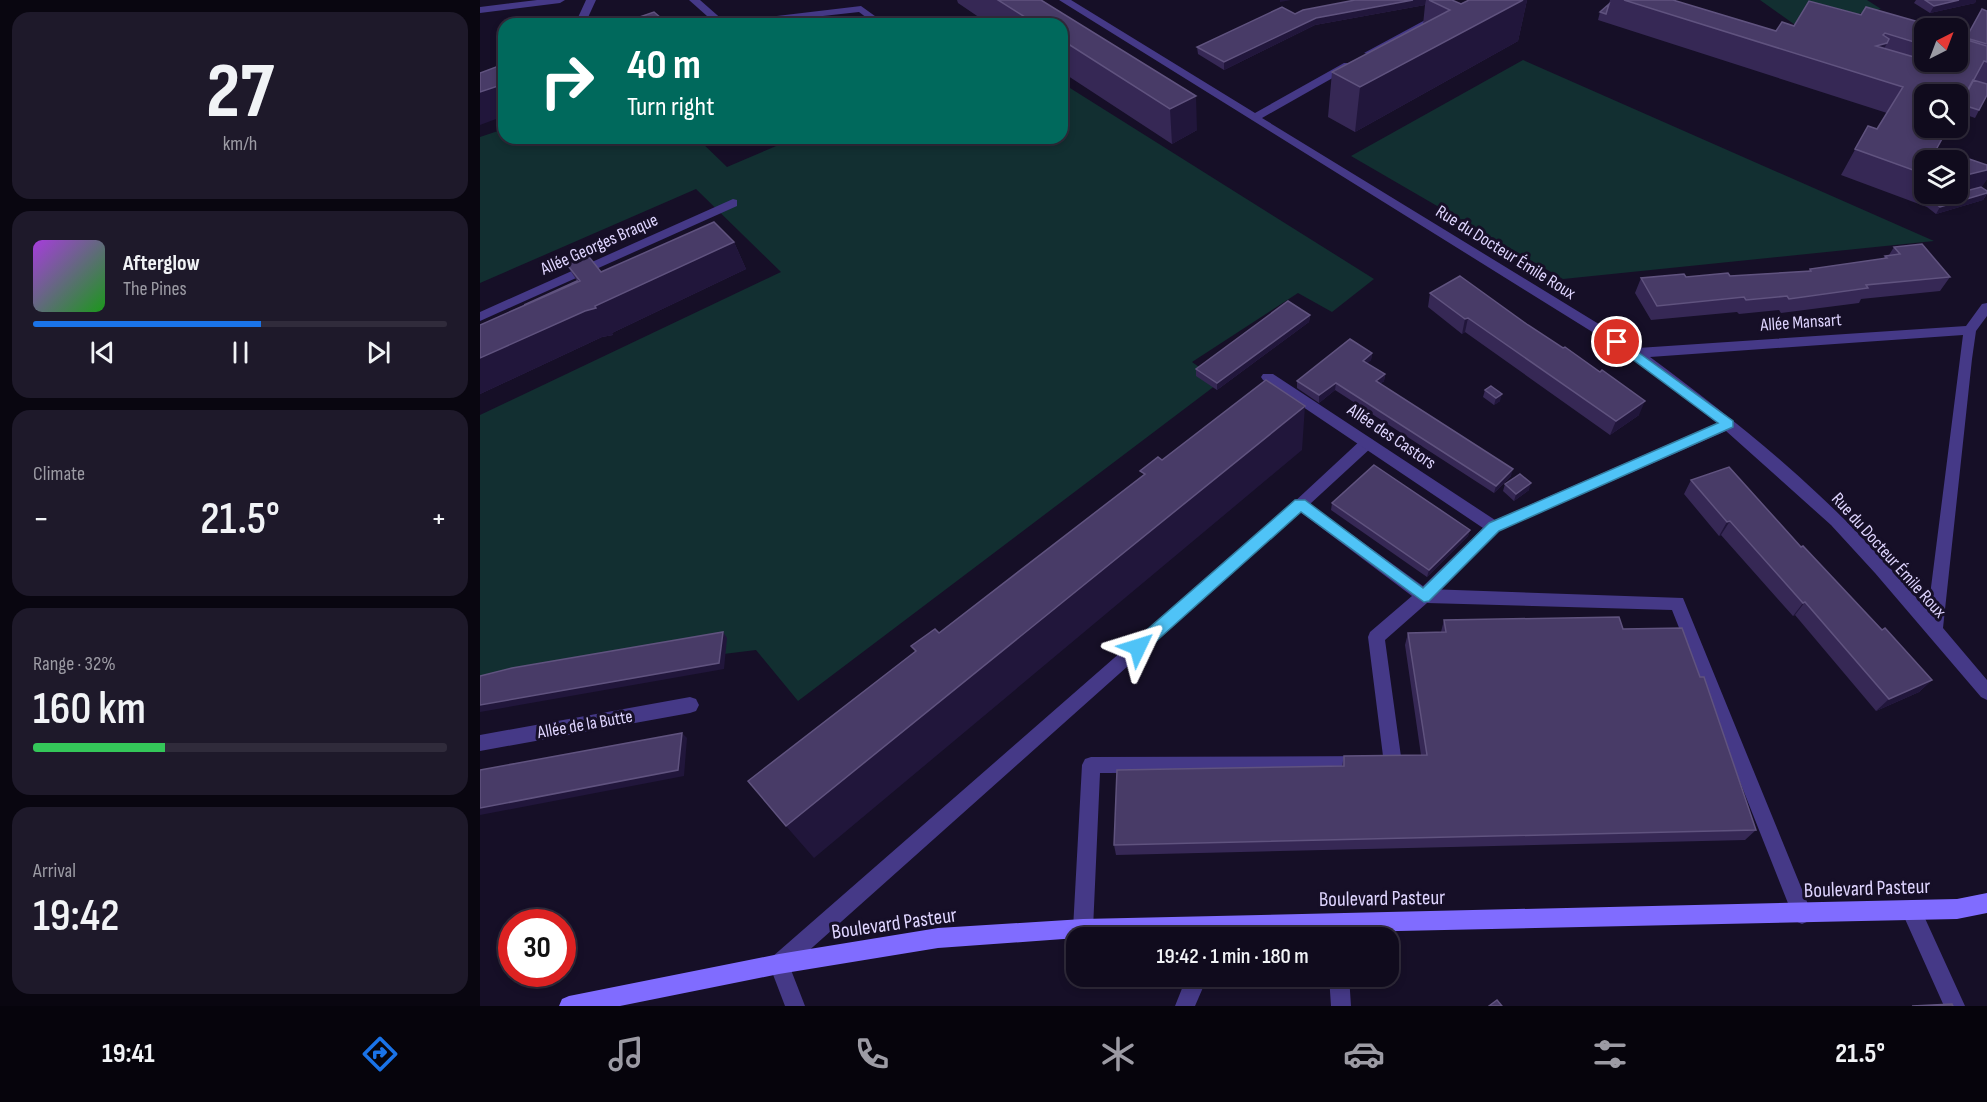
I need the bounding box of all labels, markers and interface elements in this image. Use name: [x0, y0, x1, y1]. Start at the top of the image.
north arrow: [1914, 18, 1968, 72]
map controls: [1914, 18, 1968, 204]
text: 40 m: [627, 40, 701, 91]
icon: right: [528, 42, 606, 120]
text: 27: [206, 46, 274, 139]
button: search: [1914, 84, 1968, 138]
text: Turn right: [627, 91, 714, 123]
text: km/h: [223, 132, 257, 156]
button: layers: [1914, 150, 1968, 204]
street label: Rue du Docteur Émile Roux: [1432, 201, 1580, 304]
street label: Allée Georges Braque: [536, 209, 661, 280]
text: Afterglow: [123, 250, 200, 277]
text: The Pines: [123, 277, 187, 301]
street label: Allée Mansart: [1759, 309, 1843, 336]
pin: [1591, 316, 1642, 367]
icon: arrive: [1600, 325, 1633, 358]
icon: previous: [86, 336, 119, 369]
icon: pause: [224, 336, 257, 369]
icon: next: [362, 336, 395, 369]
street label: Allée des Castors: [1343, 399, 1440, 474]
text: Climate: [33, 462, 85, 486]
street label: Rue du Docteur Émile Roux: [1827, 488, 1950, 622]
text: 21.5°: [200, 492, 280, 547]
text: −: [33, 499, 49, 539]
text: +: [431, 499, 447, 539]
position arrow: [1106, 615, 1170, 679]
text: Range · 32%: [33, 652, 116, 676]
text: 160 km: [33, 682, 146, 737]
street label: Allée de la Butte: [535, 706, 634, 743]
text: Arrival: [33, 859, 76, 883]
street label: Boulevard Pasteur: [1803, 874, 1931, 903]
street label: Boulevard Pasteur: [1319, 885, 1445, 912]
text: 19:42: [33, 889, 119, 944]
street label: Boulevard Pasteur: [830, 902, 958, 945]
speed limit sign: 30: [498, 909, 576, 987]
text: 19:42 · 1 min · 180 m: [1156, 943, 1309, 970]
icon: directions: [359, 1033, 401, 1075]
icon: music: [605, 1033, 647, 1075]
icon: phone: [851, 1033, 893, 1075]
icon: climate: [1097, 1033, 1139, 1075]
icon: car: [1343, 1033, 1385, 1075]
icon: filters: [1589, 1033, 1631, 1075]
text: 19:41: [102, 1038, 155, 1070]
text: 21.5°: [1835, 1038, 1885, 1070]

